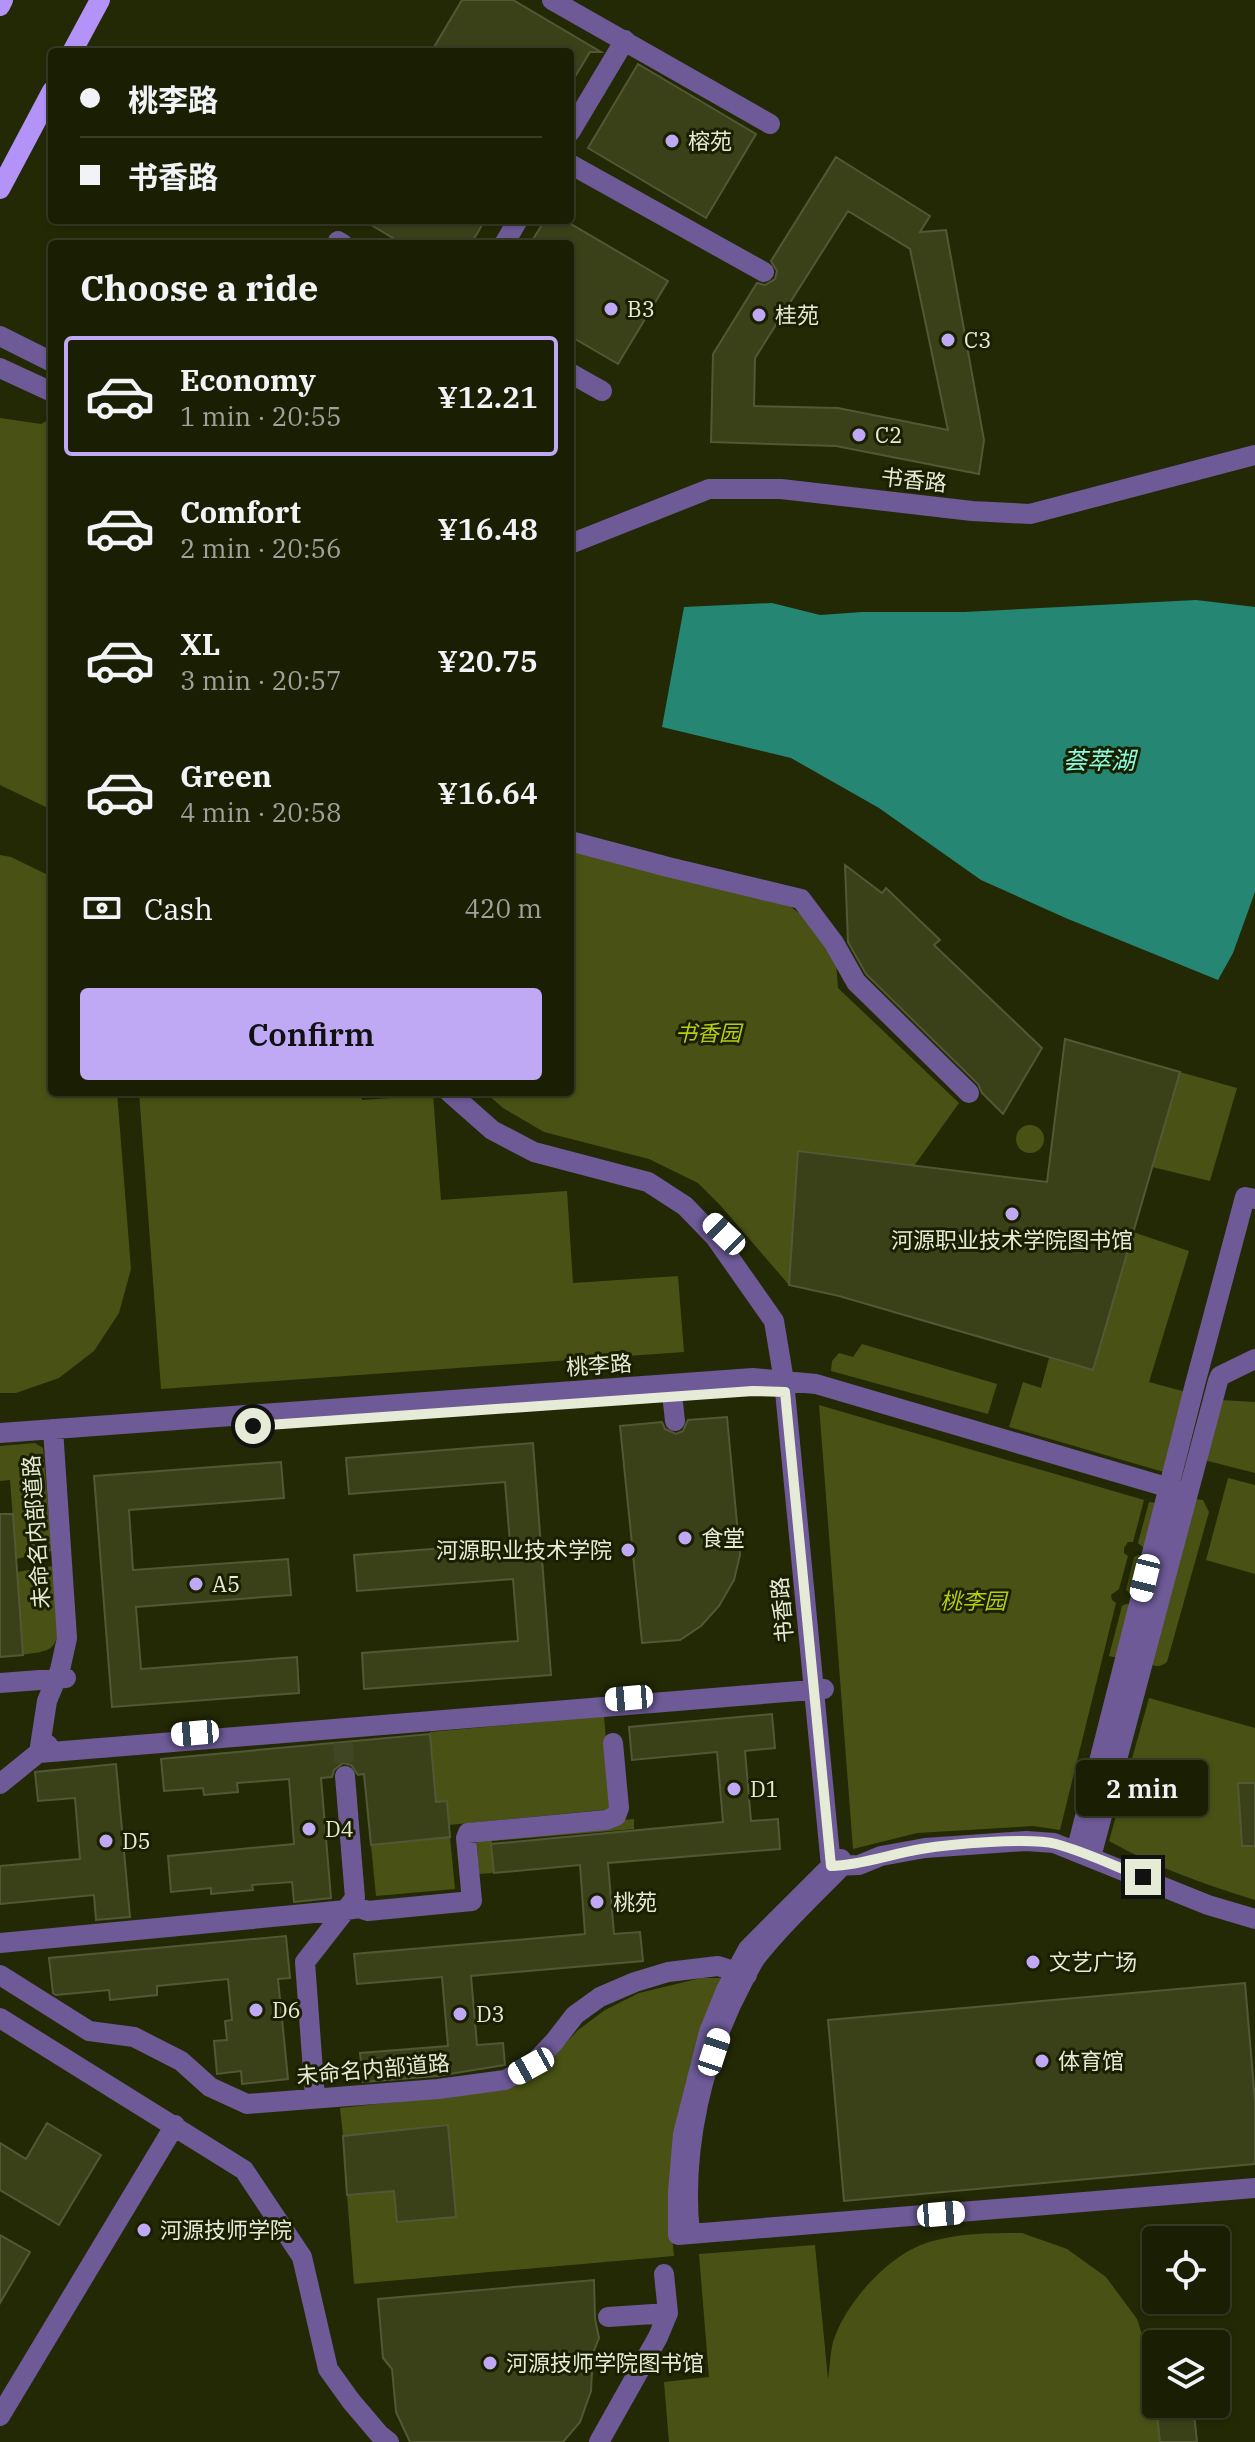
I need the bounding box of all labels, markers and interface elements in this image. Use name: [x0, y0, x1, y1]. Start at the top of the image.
text: 桃李路: [128, 80, 218, 119]
place label: 榕苑: [688, 126, 732, 155]
marker: 榕苑: [663, 132, 681, 150]
text: 书香路: [128, 157, 218, 196]
text: Choose a ride: [80, 264, 319, 311]
place label: B3: [627, 294, 655, 323]
marker: B3: [602, 300, 620, 318]
place label: 桂苑: [775, 300, 819, 329]
marker: 桂苑: [750, 306, 768, 324]
place label: C3: [964, 325, 991, 354]
marker: C3: [939, 331, 957, 349]
icon: car: [84, 360, 156, 432]
text: Economy: [180, 360, 316, 399]
text: ¥12.21: [437, 377, 538, 416]
text: 1 min · 20:55: [180, 399, 342, 433]
place label: C2: [875, 420, 902, 449]
marker: C2: [850, 426, 868, 444]
street label: 书香路: [880, 462, 948, 497]
icon: car: [84, 492, 156, 564]
text: Comfort: [180, 492, 301, 531]
text: ¥16.48: [437, 509, 538, 548]
text: 2 min · 20:56: [180, 531, 342, 565]
icon: car: [84, 624, 156, 696]
text: XL: [180, 624, 220, 663]
text: ¥20.75: [437, 641, 538, 680]
text: 3 min · 20:57: [180, 663, 342, 697]
water label: 荟萃湖: [1063, 744, 1139, 776]
icon: car: [84, 756, 156, 828]
text: Green: [180, 756, 272, 795]
text: ¥16.64: [437, 773, 538, 812]
text: 4 min · 20:58: [180, 795, 342, 829]
icon: cash: [80, 886, 124, 930]
text: Cash: [144, 889, 213, 928]
text: 420 m: [464, 891, 542, 925]
button: Confirm: [80, 988, 542, 1080]
park label: 书香园: [675, 1018, 744, 1047]
marker: 河源职业技术学院图书馆: [1003, 1205, 1021, 1223]
car: [698, 1209, 750, 1259]
place label: 河源职业技术学院图书馆: [891, 1225, 1133, 1254]
street label: 桃李路: [565, 1348, 633, 1381]
route start: [235, 1408, 271, 1444]
street label: 未命名内部道路: [16, 1454, 55, 1610]
place label: 食堂: [701, 1523, 745, 1552]
marker: 食堂: [676, 1529, 694, 1547]
place label: 河源职业技术学院: [436, 1535, 612, 1564]
marker: 河源职业技术学院: [619, 1541, 637, 1559]
car: [1128, 1552, 1162, 1604]
place label: A5: [212, 1569, 240, 1598]
marker: A5: [187, 1575, 205, 1593]
street label: 书香路: [764, 1576, 799, 1644]
park label: 桃李园: [940, 1586, 1009, 1615]
car: [604, 1684, 654, 1712]
car: [170, 1719, 220, 1747]
callout: 2 min: [1077, 1761, 1209, 1817]
text: 2 min: [1106, 1771, 1178, 1805]
place label: D1: [750, 1774, 779, 1803]
marker: D1: [725, 1780, 743, 1798]
place label: D4: [325, 1814, 354, 1843]
marker: D4: [300, 1820, 318, 1838]
place label: D5: [122, 1826, 151, 1855]
marker: D5: [97, 1832, 115, 1850]
route end: [1125, 1859, 1161, 1895]
place label: 桃苑: [613, 1887, 657, 1916]
marker: 桃苑: [588, 1893, 606, 1911]
place label: 文艺广场: [1049, 1947, 1137, 1976]
marker: 文艺广场: [1024, 1953, 1042, 1971]
place label: D6: [272, 1995, 301, 2024]
place label: D3: [476, 1999, 505, 2028]
marker: D6: [247, 2001, 265, 2019]
marker: D3: [451, 2005, 469, 2023]
car: [695, 2025, 733, 2079]
car: [504, 2044, 558, 2088]
place label: 体育馆: [1058, 2046, 1124, 2075]
street label: 未命名内部道路: [295, 2047, 451, 2090]
marker: 体育馆: [1033, 2052, 1051, 2070]
car: [916, 2200, 966, 2228]
place label: 河源技师学院: [160, 2215, 292, 2244]
marker: 河源技师学院: [135, 2221, 153, 2239]
map controls: [1142, 2226, 1230, 2418]
button: locate: [1142, 2226, 1230, 2314]
button: layers: [1142, 2330, 1230, 2418]
place label: 河源技师学院图书馆: [506, 2348, 704, 2377]
marker: 河源技师学院图书馆: [481, 2354, 499, 2372]

